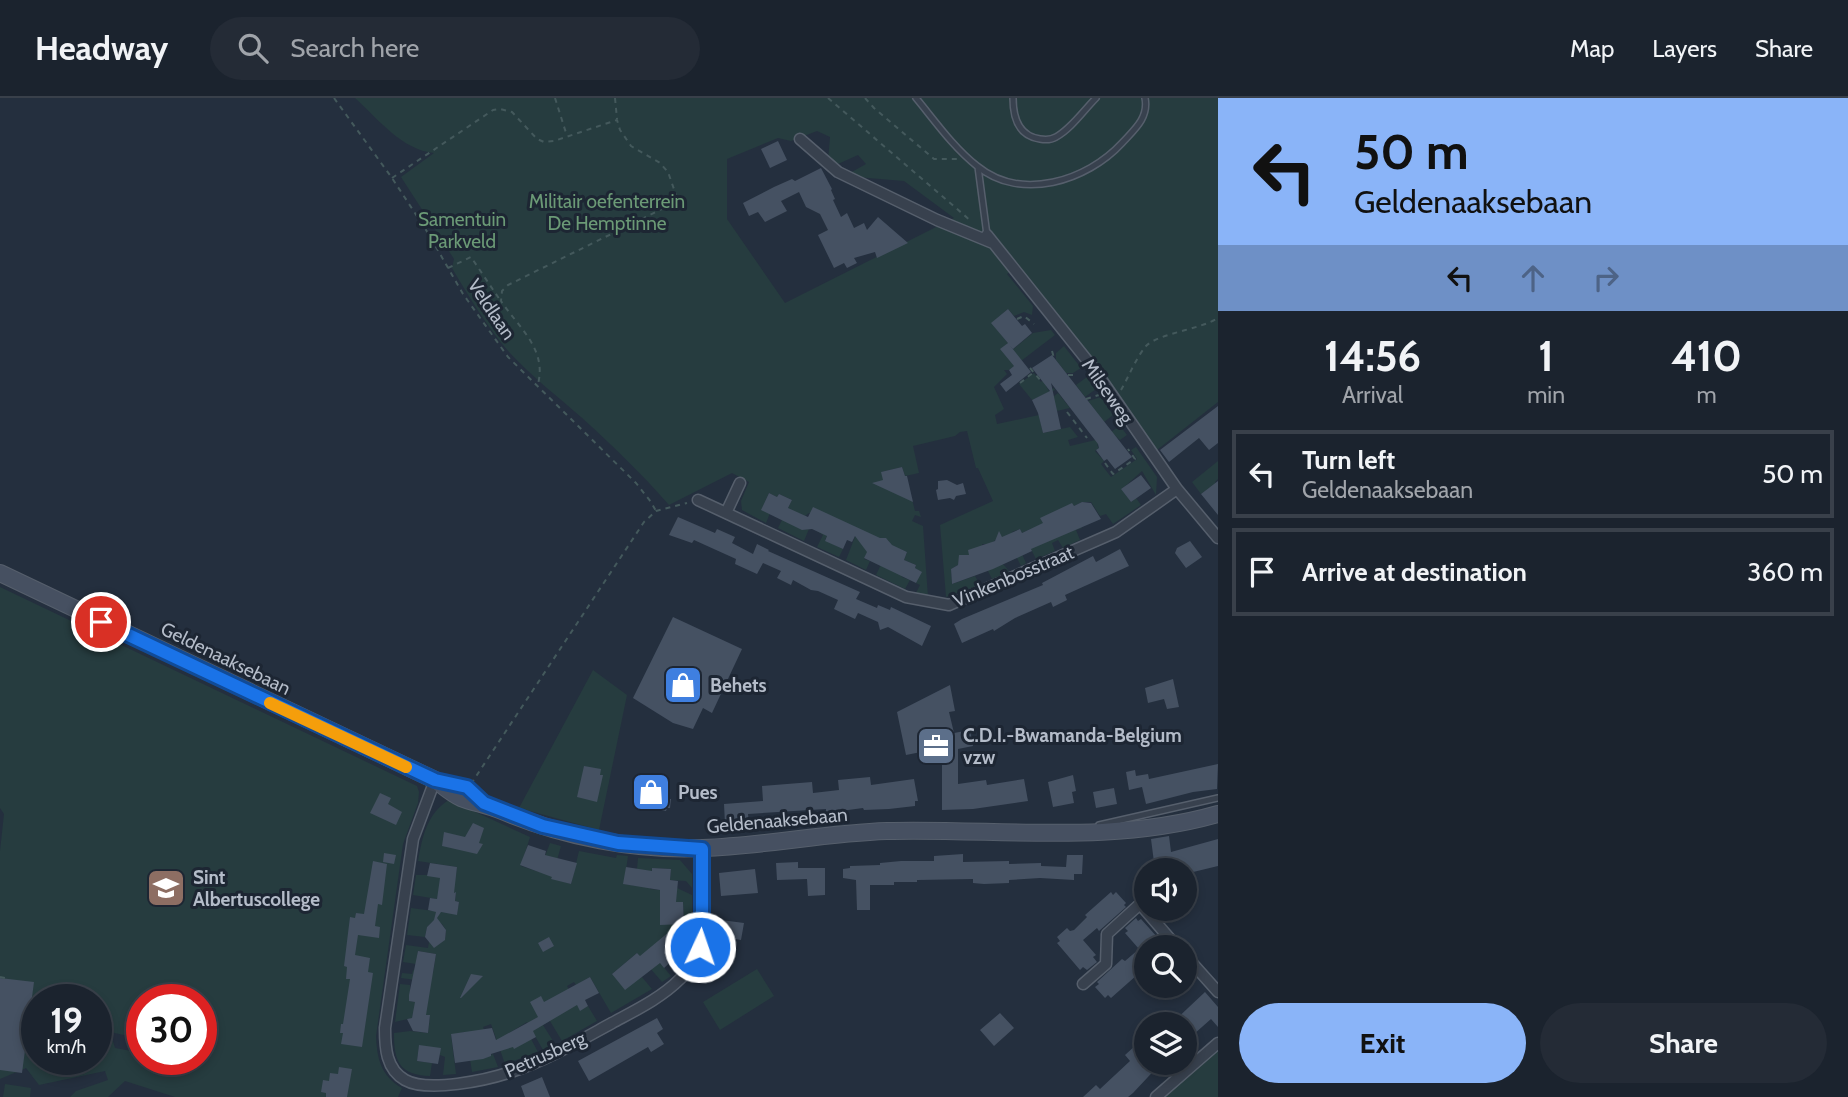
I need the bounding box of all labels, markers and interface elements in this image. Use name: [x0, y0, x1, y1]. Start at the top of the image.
search box: [210, 17, 700, 80]
text: Headway: [35, 28, 168, 68]
icon: search: [234, 29, 272, 67]
text: Search here: [290, 32, 419, 64]
text: Map: [1570, 34, 1614, 63]
text: Layers: [1652, 34, 1717, 63]
text: Share: [1755, 34, 1813, 63]
text: 50 m: [1354, 122, 1469, 181]
icon: left: [1239, 126, 1330, 217]
text: Geldenaaksebaan: [1354, 182, 1592, 221]
park label: Militair oefenterrein De Hemptinne: [529, 190, 685, 235]
park label: Samentuin Parkveld: [418, 208, 506, 253]
icon: left: [1441, 259, 1479, 297]
icon: ahead: [1514, 259, 1552, 297]
icon: right: [1587, 259, 1625, 297]
street label: Veldlaan: [463, 274, 520, 344]
text: 14:56: [1324, 330, 1421, 382]
text: 1: [1538, 330, 1554, 382]
text: 410: [1671, 330, 1742, 382]
street label: Milseweg: [1077, 354, 1139, 429]
text: Arrival: [1342, 381, 1403, 409]
text: min: [1527, 381, 1565, 409]
text: m: [1696, 381, 1717, 409]
text: Turn left: [1302, 444, 1395, 476]
icon: left: [1243, 455, 1281, 493]
text: 50 m: [1762, 458, 1823, 490]
text: Geldenaaksebaan: [1302, 476, 1473, 504]
street label: Vinkenbosstraat: [949, 540, 1078, 612]
icon: arrive: [1243, 553, 1281, 591]
text: Arrive at destination: [1302, 556, 1527, 588]
text: 360 m: [1747, 556, 1823, 588]
pin: [71, 592, 131, 652]
icon: arrive: [82, 603, 120, 641]
street label: Geldenaaksebaan: [157, 617, 294, 700]
shop icon: Behets: [662, 664, 704, 706]
place label: Behets: [710, 674, 767, 697]
place label: C.D.I.-Bwamanda-Belgium vzw: [963, 724, 1182, 769]
office icon: C.D.I.-Bwamanda-Belgium vzw: [915, 725, 957, 767]
shop icon: Pues: [630, 771, 672, 813]
place label: Pues: [678, 781, 718, 804]
street label: Geldenaaksebaan: [706, 803, 848, 838]
map controls: [1134, 858, 1197, 1075]
button: sound: [1134, 858, 1197, 921]
place label: Sint Albertuscollege: [193, 866, 320, 911]
school or university icon: Sint Albertuscollege: [145, 867, 187, 909]
position arrow: [663, 910, 737, 984]
button: search: [1134, 935, 1197, 998]
speed limit sign: 30: [126, 984, 217, 1075]
text: 19: [50, 999, 83, 1042]
button: Exit: [1239, 1003, 1526, 1083]
button: Share: [1540, 1003, 1827, 1083]
button: layers: [1134, 1012, 1197, 1075]
street label: Petrusberg: [501, 1026, 590, 1082]
text: km/h: [47, 1036, 86, 1058]

